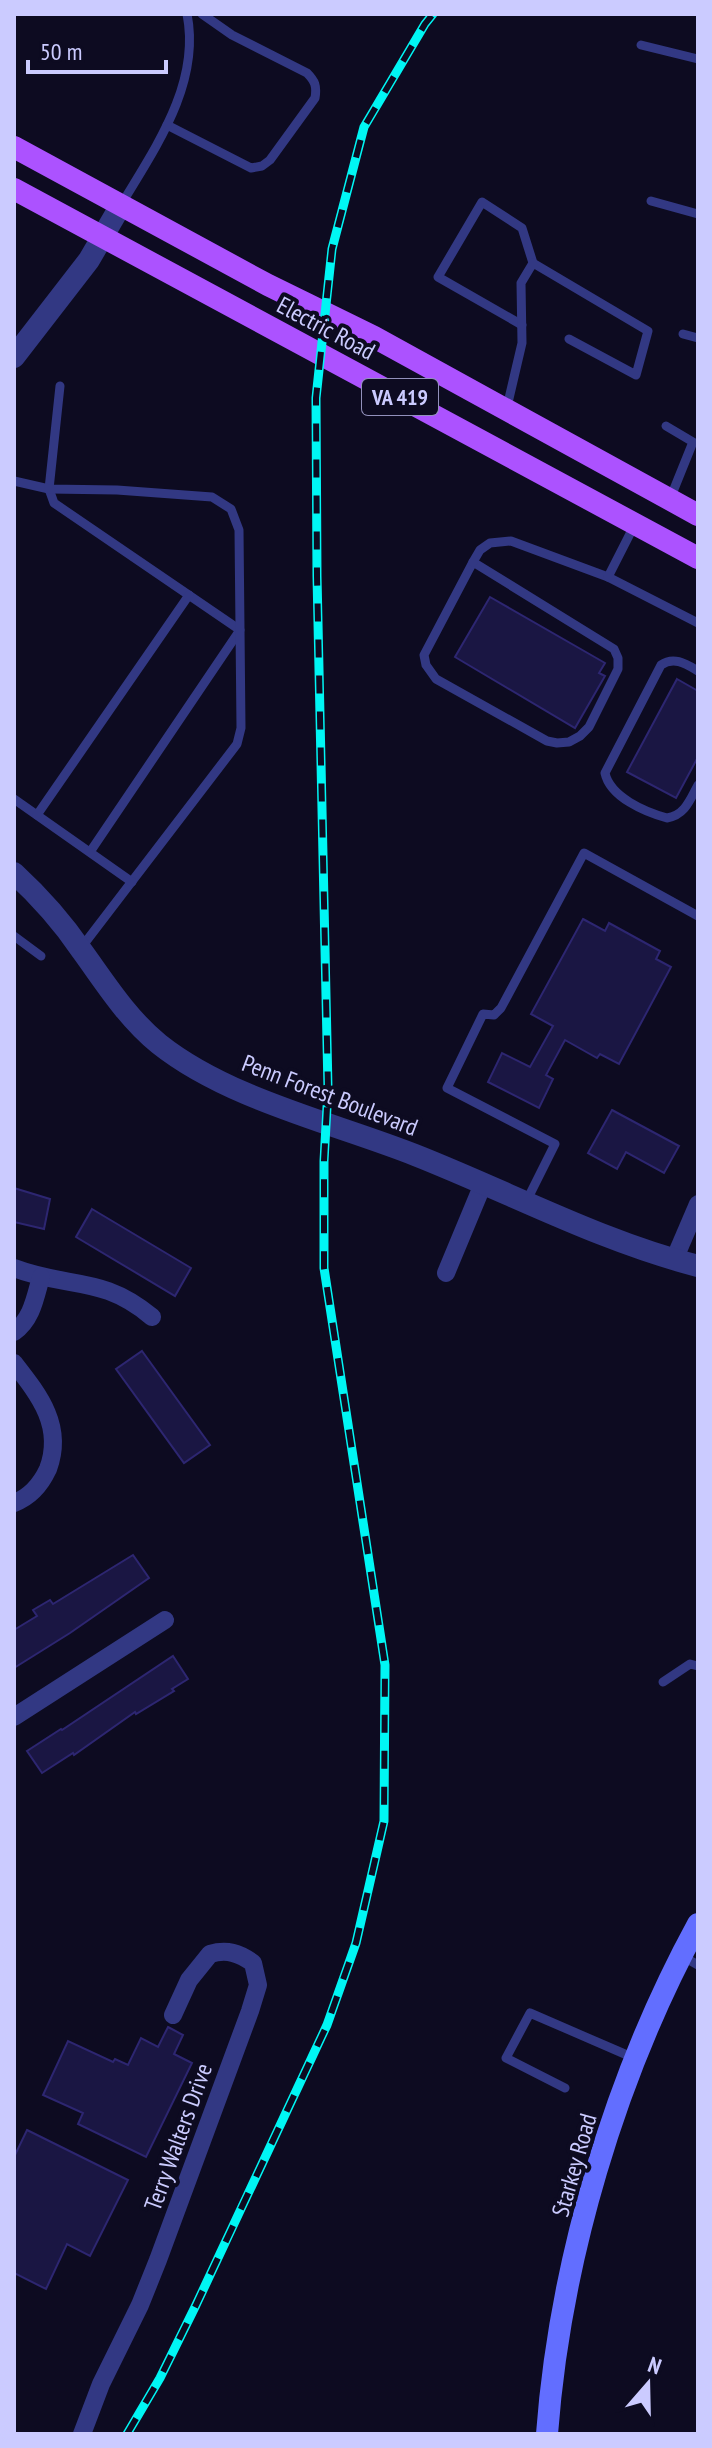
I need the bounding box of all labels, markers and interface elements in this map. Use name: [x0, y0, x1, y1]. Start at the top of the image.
scale bar: [28, 24, 166, 74]
text: 50 m: [40, 36, 82, 67]
street label: Electric Road: [272, 289, 380, 367]
road number: VA 419: [362, 379, 438, 415]
street label: Penn Forest Boulevard: [238, 1047, 422, 1143]
street label: Terry Walters Drive: [137, 2059, 219, 2215]
street label: Starkey Road: [544, 2110, 604, 2220]
north arrow: [608, 2344, 688, 2424]
text: N: [644, 2350, 665, 2380]

